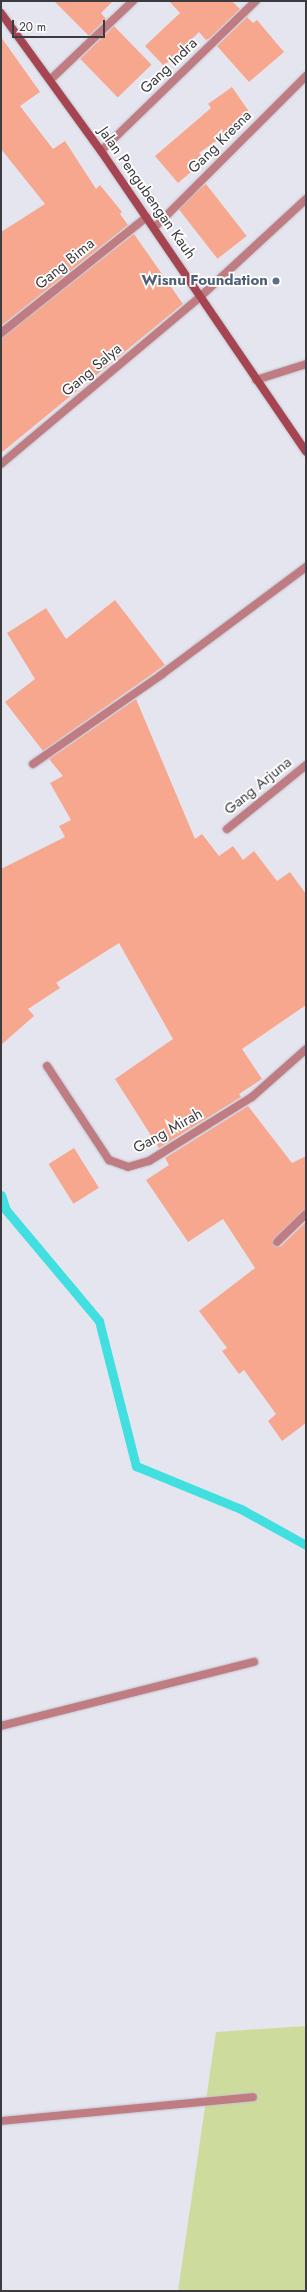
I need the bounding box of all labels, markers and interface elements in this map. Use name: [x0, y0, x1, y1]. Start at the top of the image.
scale bar: [14, 12, 107, 38]
text: 20 m: [19, 18, 46, 36]
street label: Gang Indra: [137, 34, 201, 98]
street label: Gang Kresna: [185, 107, 255, 177]
street label: Jalan Pengubengan Kauh: [94, 123, 200, 263]
street label: Gang Bima: [32, 235, 98, 293]
place label: Wisnu Foundation: [142, 272, 268, 290]
marker: Wisnu Foundation: [271, 276, 281, 286]
street label: Gang Salya: [58, 340, 126, 400]
street label: Gang Arjuna: [221, 753, 295, 819]
street label: Gang Mirah: [130, 1105, 206, 1157]

